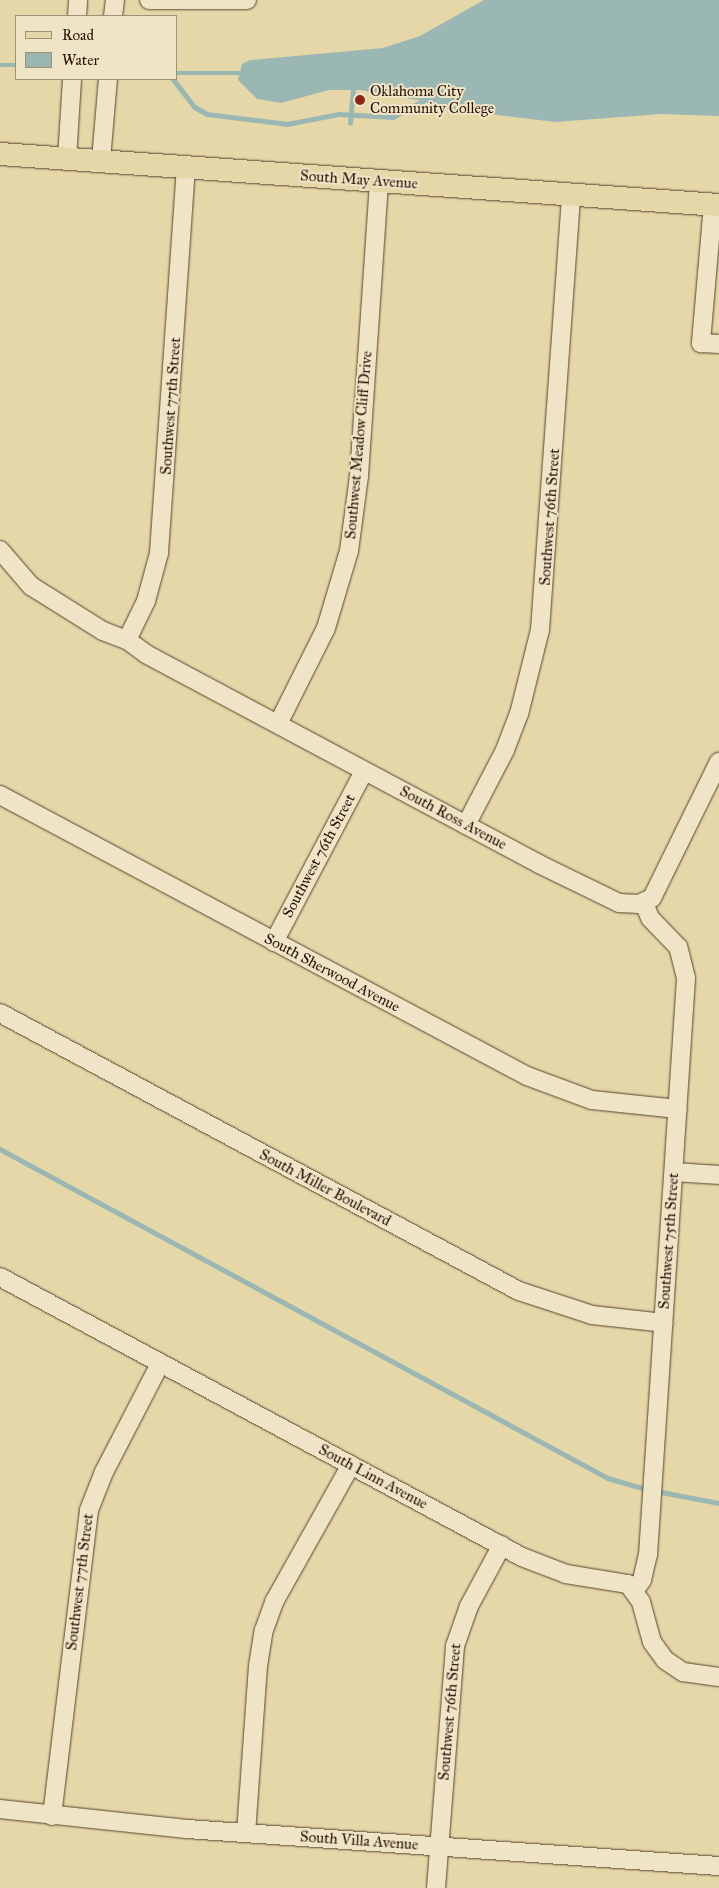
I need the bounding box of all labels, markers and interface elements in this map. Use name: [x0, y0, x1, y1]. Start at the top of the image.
legend: [15, 15, 178, 80]
text: Road: [62, 26, 94, 44]
text: Water: [62, 51, 99, 69]
place label: Oklahoma City Community College: [370, 82, 494, 117]
marker: Oklahoma City Community College: [354, 94, 366, 106]
street label: South May Avenue: [299, 167, 419, 193]
street label: Southwest 77th Street: [157, 337, 185, 475]
street label: Southwest Meadow Cliff Drive: [342, 350, 376, 540]
street label: Southwest 76th Street: [536, 448, 564, 586]
street label: South Ross Avenue: [396, 782, 510, 854]
street label: Southwest 76th Street: [279, 791, 359, 921]
street label: South Sherwood Avenue: [261, 930, 403, 1016]
street label: South Miller Boulevard: [256, 1146, 394, 1230]
street label: Southwest 75th Street: [655, 1172, 683, 1310]
street label: South Linn Avenue: [315, 1441, 431, 1513]
street label: Southwest 77th Street: [63, 1512, 97, 1652]
street label: Southwest 76th Street: [435, 1643, 465, 1781]
street label: South Villa Avenue: [299, 1828, 419, 1854]

